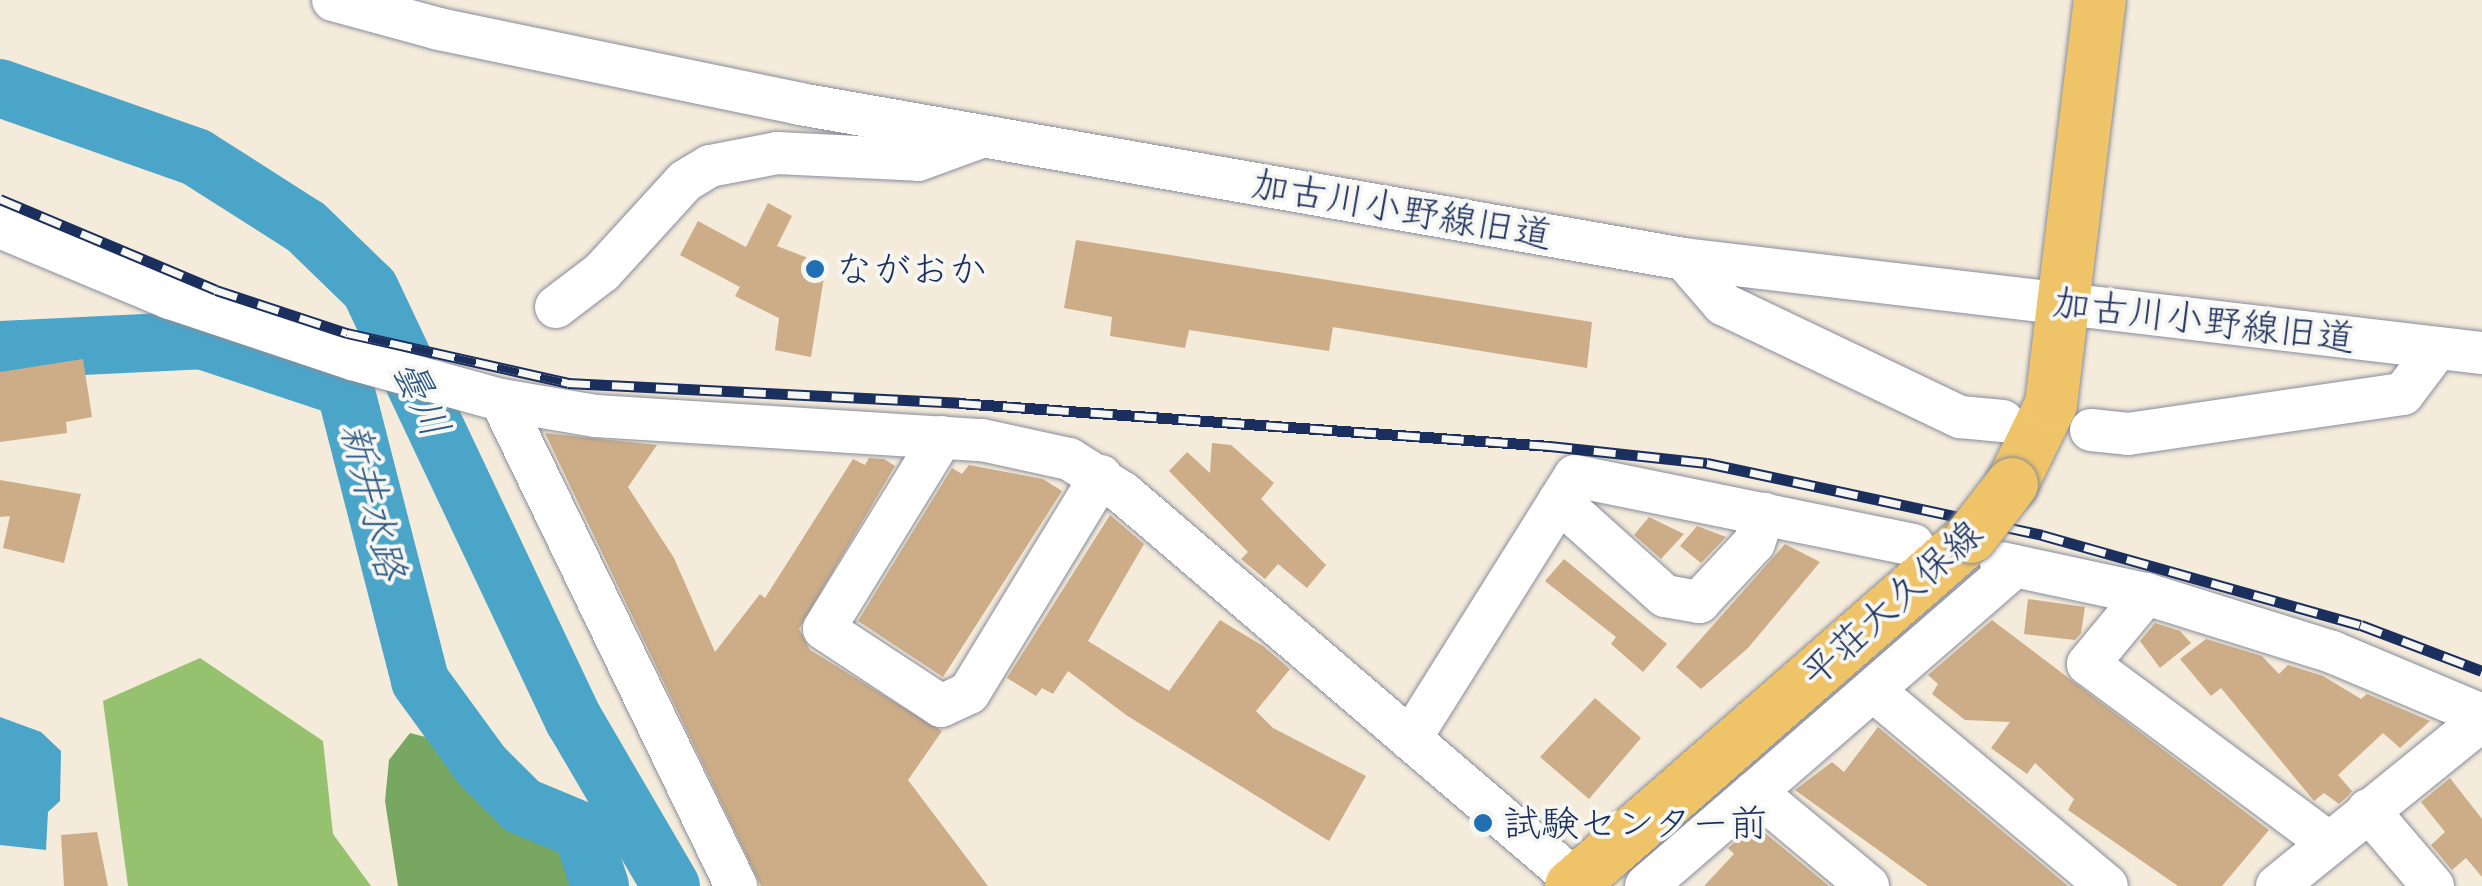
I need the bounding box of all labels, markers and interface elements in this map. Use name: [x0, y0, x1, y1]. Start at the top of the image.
street label: 加古川小野線旧道: [1248, 160, 1556, 258]
place label: ながおか: [835, 246, 987, 292]
marker: ながおか: [804, 258, 826, 280]
street label: 加古川小野線旧道: [2050, 279, 2358, 361]
water label: 曇川: [383, 352, 461, 444]
water label: 新井水路: [331, 418, 417, 584]
street label: 平荘大久保線: [1791, 510, 1991, 696]
place label: 試験センター前: [1503, 800, 1769, 846]
marker: 試験センター前: [1472, 812, 1494, 834]

